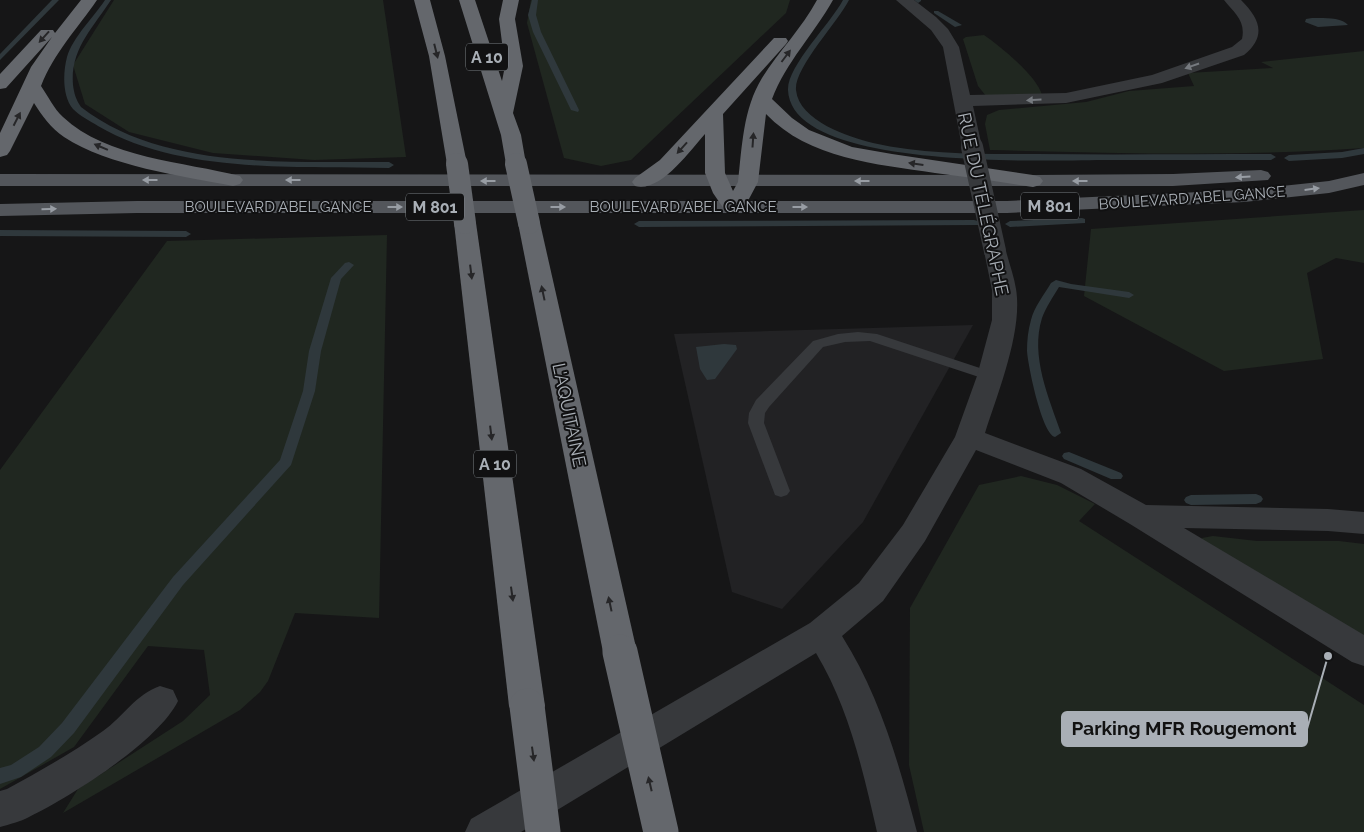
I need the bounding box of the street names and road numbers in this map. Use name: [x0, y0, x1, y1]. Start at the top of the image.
road number: A 10: [466, 44, 508, 70]
street label: RUE DU TÉLÉGRAPHE: [954, 110, 1014, 297]
street label: BOULEVARD ABEL GANCE: [1098, 182, 1286, 214]
road number: M 801: [1021, 192, 1079, 220]
road number: M 801: [406, 193, 464, 220]
street label: BOULEVARD ABEL GANCE: [184, 198, 372, 216]
street label: BOULEVARD ABEL GANCE: [589, 198, 777, 216]
street label: L'AQUITAINE: [548, 361, 591, 469]
road number: A 10: [474, 450, 516, 478]

